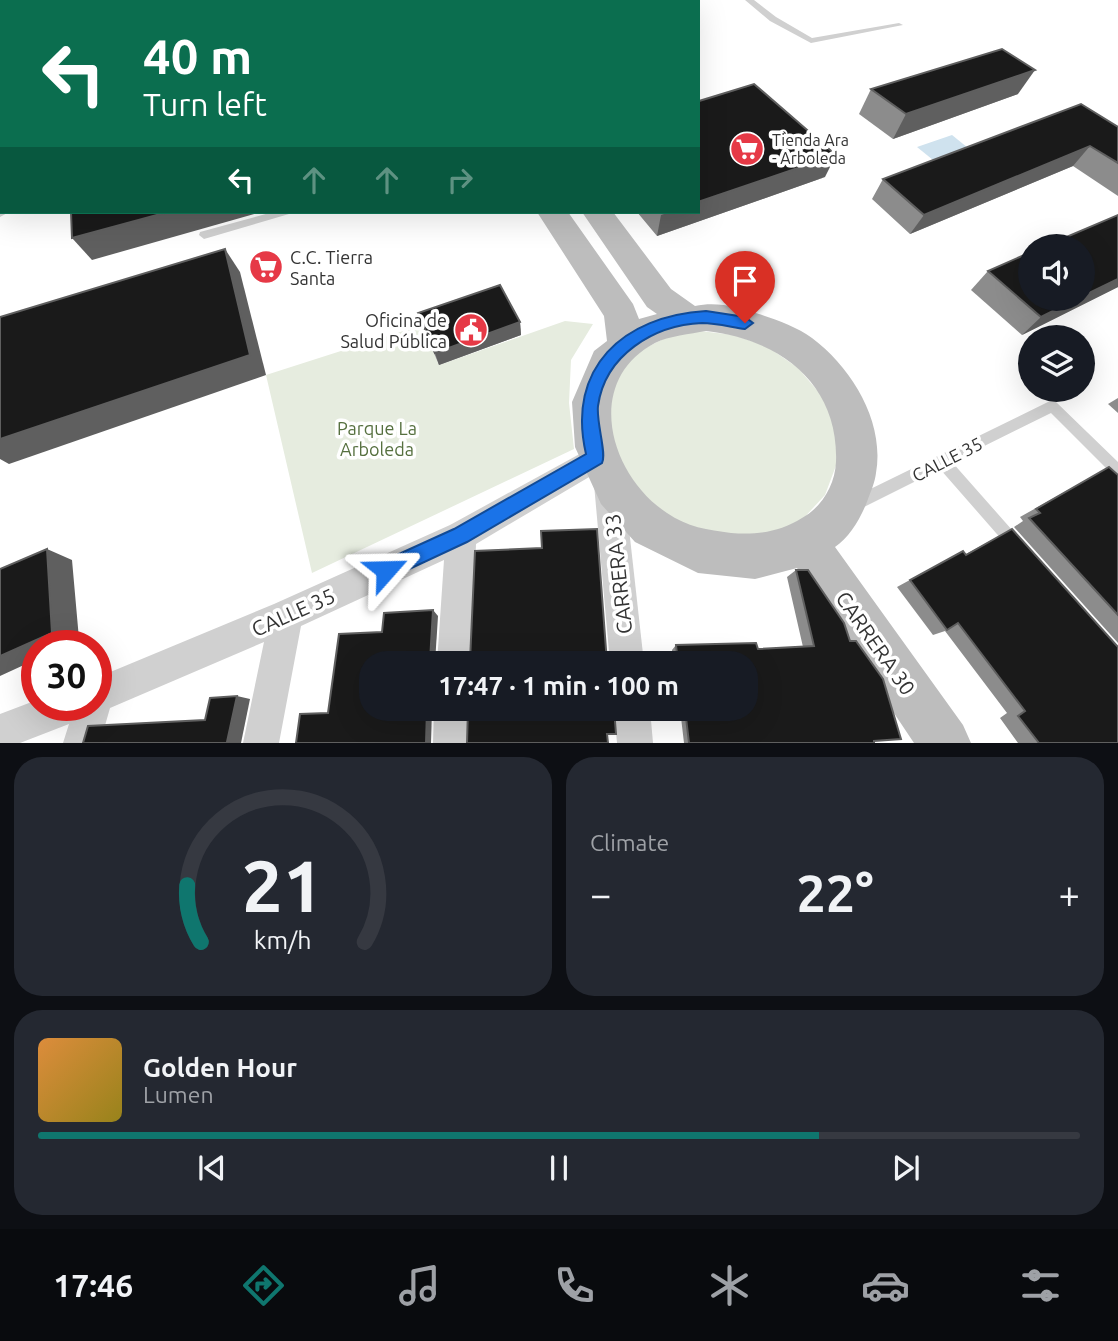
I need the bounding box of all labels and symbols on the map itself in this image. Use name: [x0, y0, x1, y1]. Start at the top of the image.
supermarket icon: Tienda Ara - Arboleda: [728, 130, 766, 168]
place label: Tienda Ara - Arboleda: [772, 131, 849, 167]
place label: C.C. Tierra Santa: [290, 247, 373, 288]
supermarket icon: C.C. Tierra Santa: [247, 248, 285, 286]
pin: [715, 251, 775, 323]
place label: Oficina de Salud Pública: [340, 310, 447, 351]
public building icon: Oficina de Salud Pública: [452, 311, 490, 349]
park label: Parque La Arboleda: [337, 418, 417, 459]
street label: CALLE 35: [909, 433, 985, 485]
street label: CARRERA 33: [600, 513, 636, 635]
position arrow: [349, 533, 423, 607]
street label: CALLE 35: [248, 583, 338, 641]
street label: CARRERA 30: [832, 587, 920, 699]
speed limit sign: 30: [21, 630, 112, 721]

